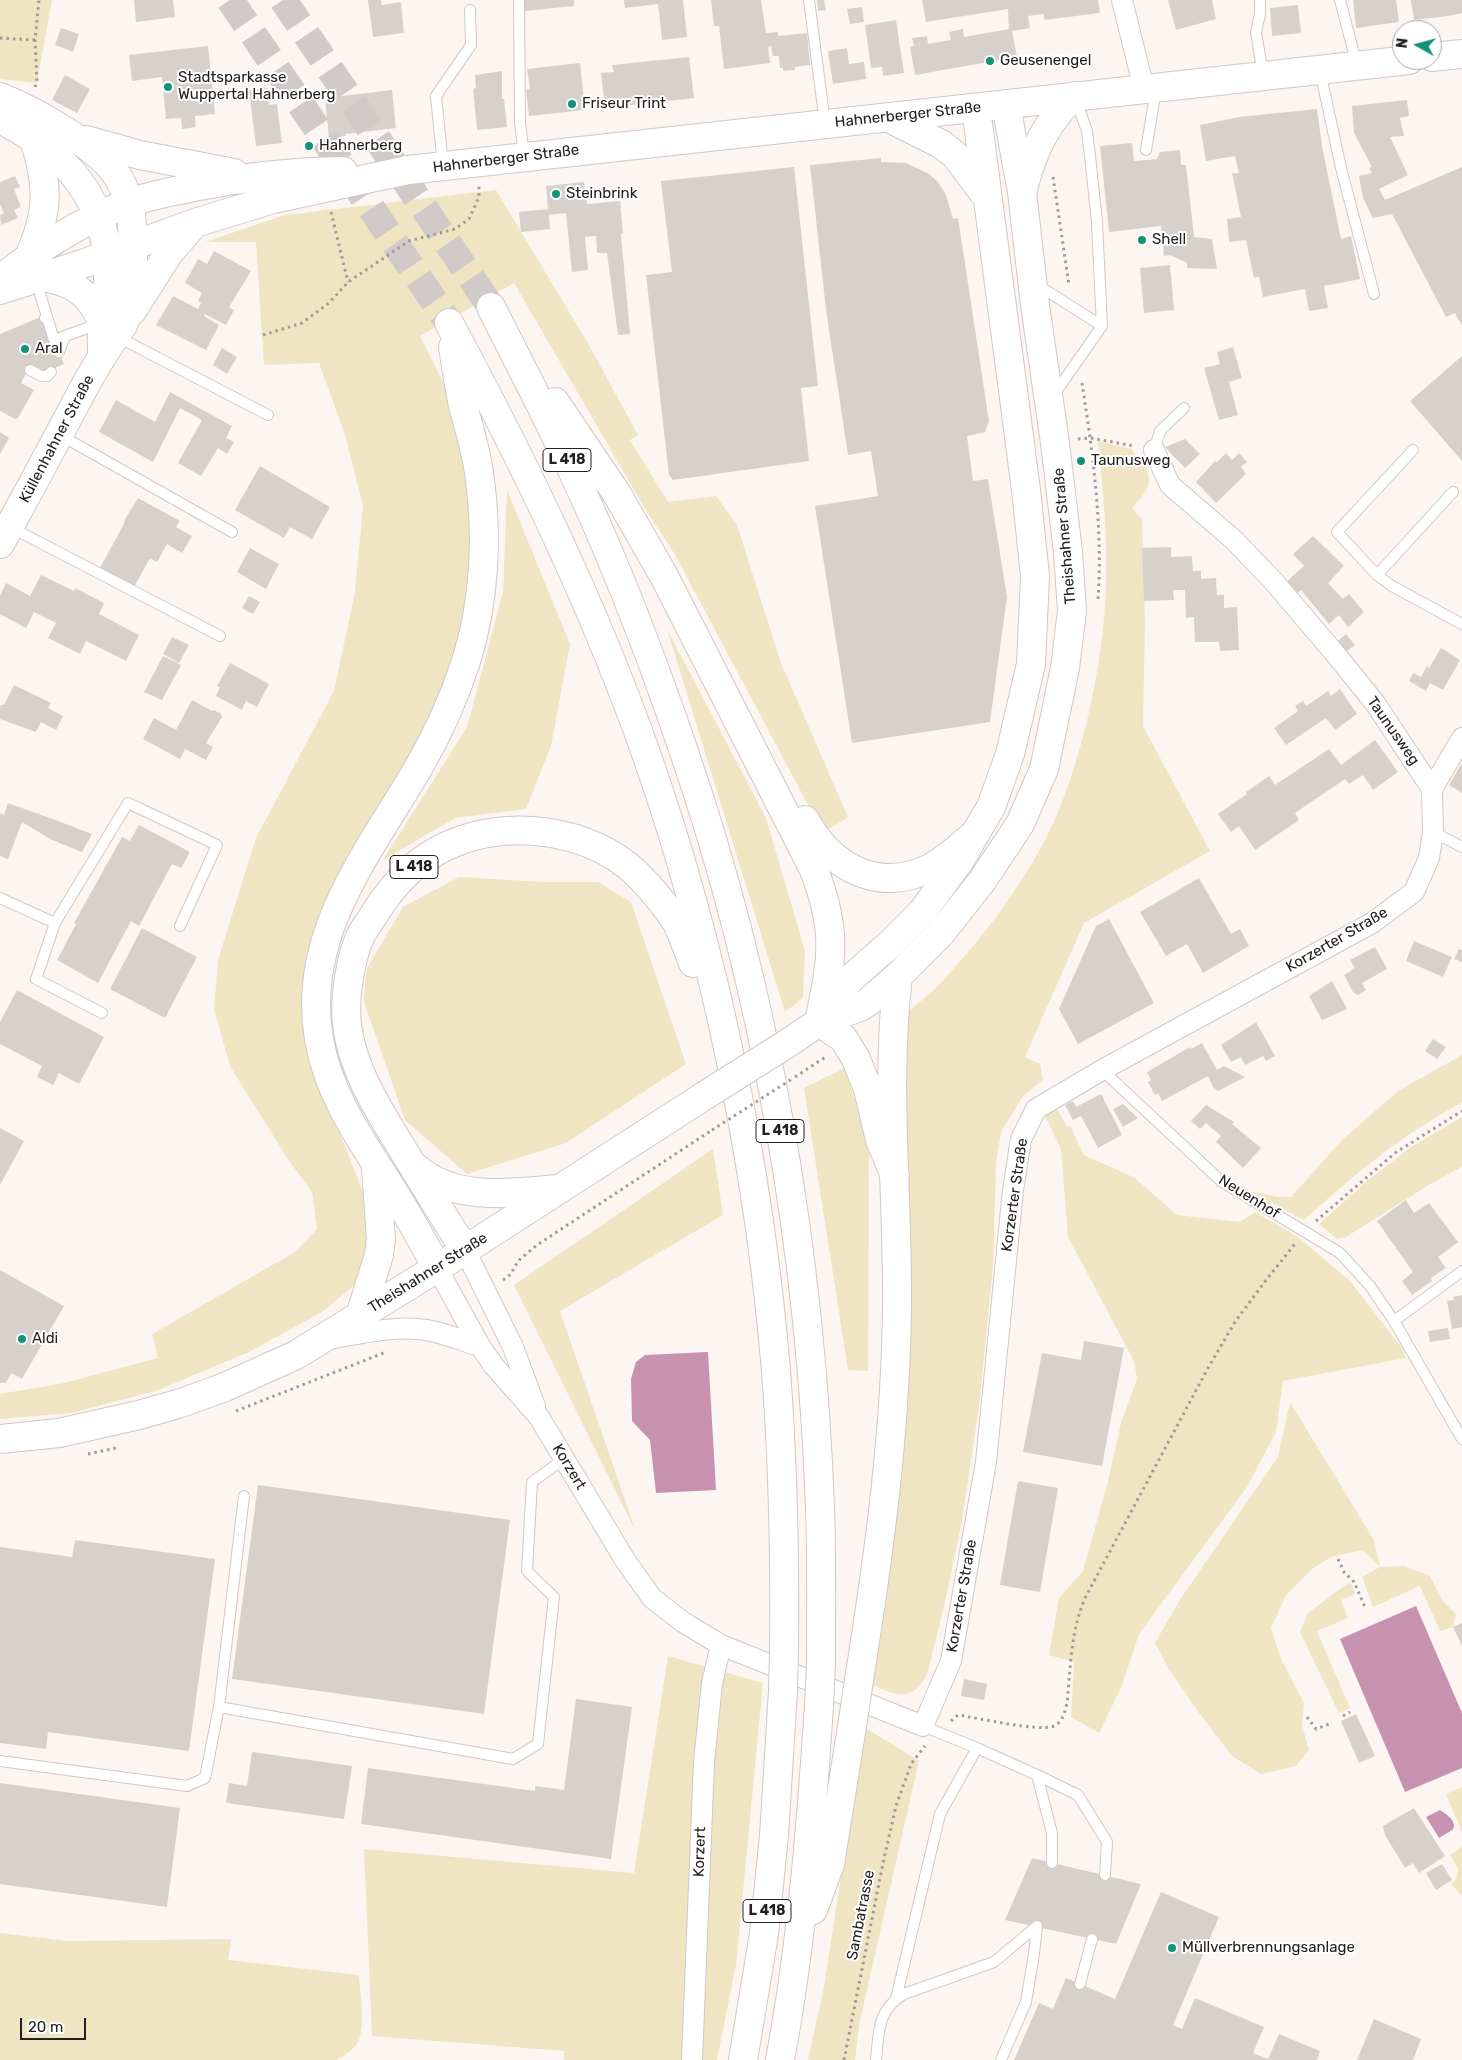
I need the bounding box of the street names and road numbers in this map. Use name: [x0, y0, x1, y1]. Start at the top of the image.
street label: Hahnerberger Straße: [834, 98, 982, 132]
street label: Hahnerberger Straße: [432, 141, 580, 177]
street label: Küllenhahner Straße: [16, 372, 98, 506]
road number: L 418: [543, 448, 591, 472]
street label: Theishahner Straße: [1050, 467, 1080, 605]
street label: Taunusweg: [1363, 693, 1423, 769]
road number: L 418: [390, 856, 438, 879]
street label: Korzerter Straße: [1283, 904, 1391, 976]
road number: L 418: [756, 1120, 804, 1142]
street label: Korzerter Straße: [998, 1137, 1032, 1253]
street label: Neuenhof: [1215, 1171, 1283, 1223]
street label: Theishahner Straße: [365, 1229, 491, 1317]
street label: Korzert: [548, 1441, 590, 1493]
street label: Korzerter Straße: [943, 1538, 981, 1654]
street label: Korzert: [690, 1827, 710, 1877]
street label: Sambatrasse: [843, 1868, 879, 1962]
road number: L 418: [743, 1900, 791, 1922]

